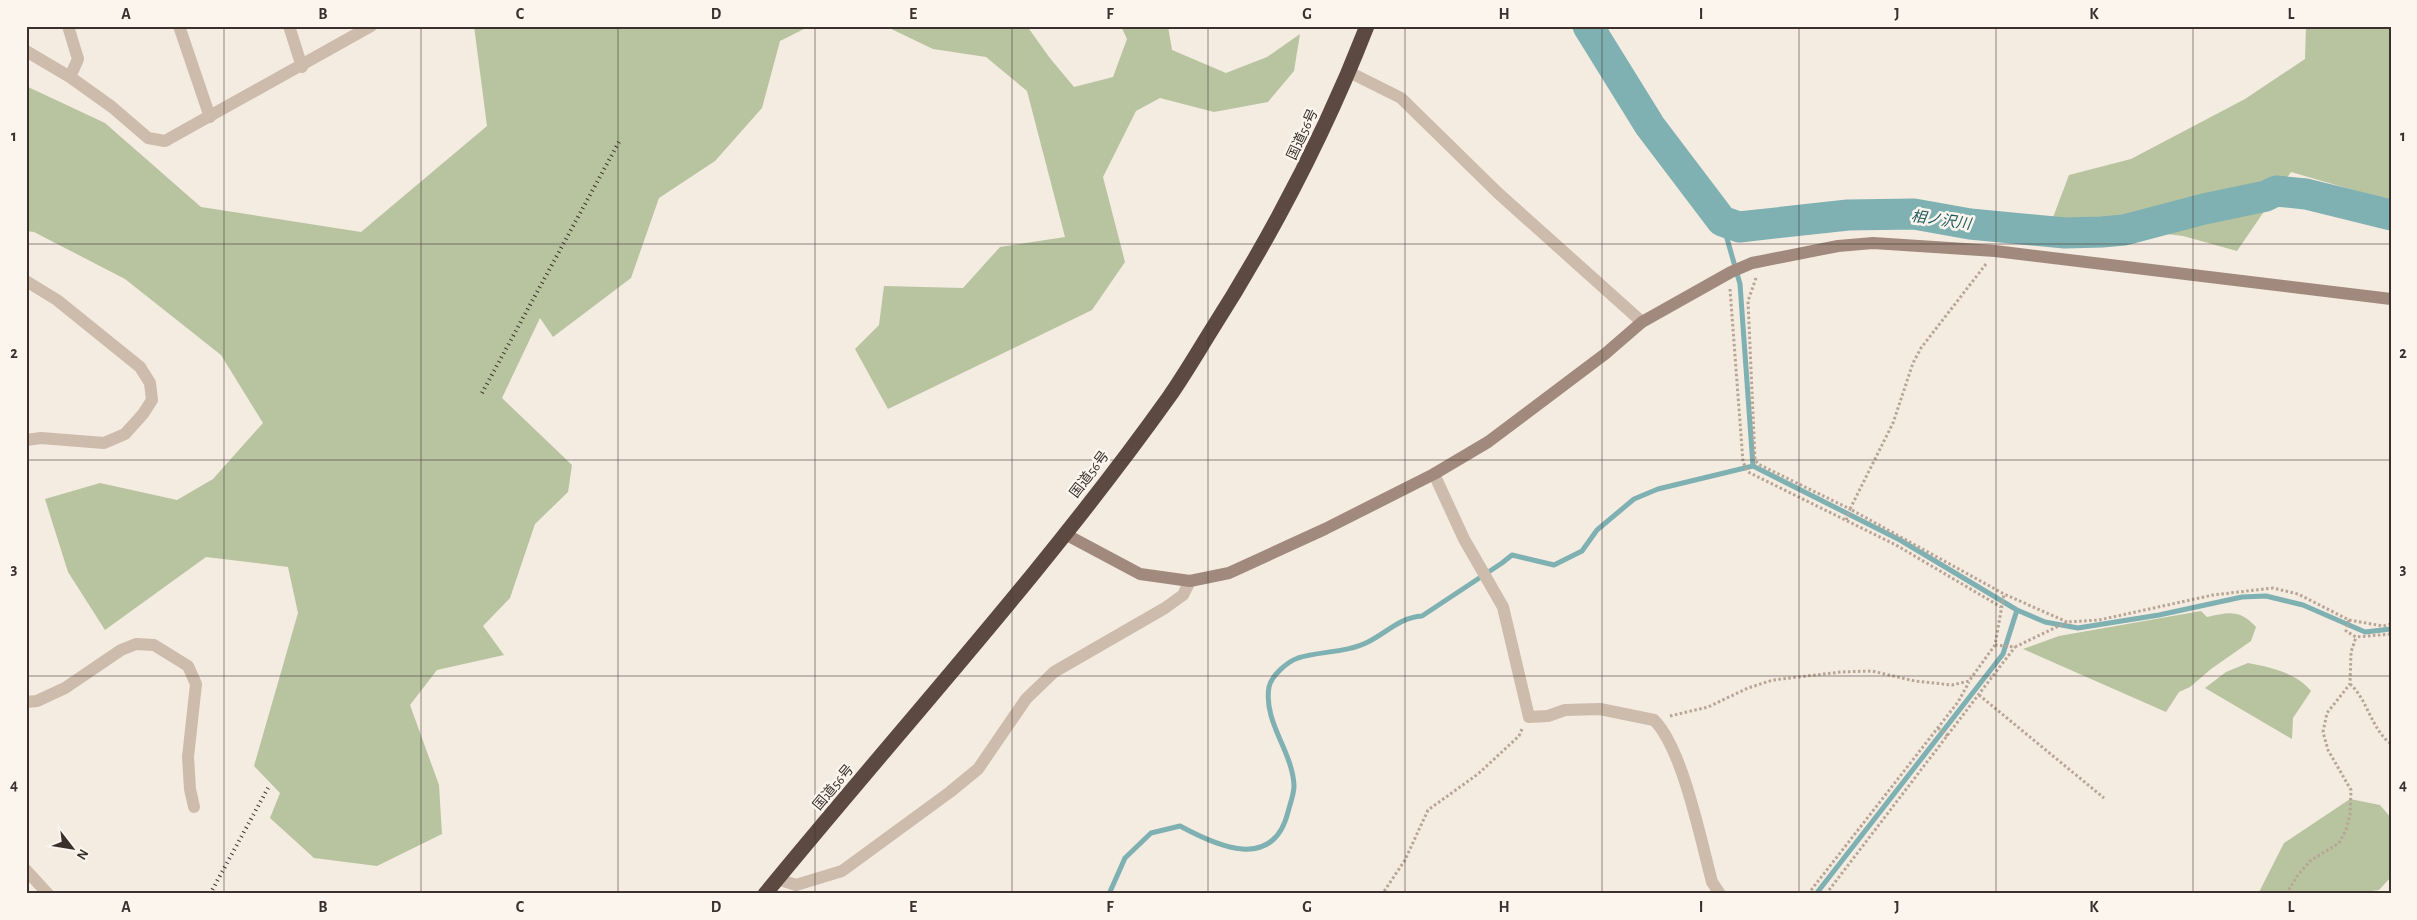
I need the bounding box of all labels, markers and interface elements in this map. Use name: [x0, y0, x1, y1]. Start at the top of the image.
text: A: [121, 6, 131, 22]
text: B: [318, 6, 328, 22]
text: C: [516, 6, 525, 22]
text: D: [711, 6, 722, 22]
text: E: [909, 6, 917, 22]
text: F: [1106, 6, 1114, 22]
text: G: [1302, 6, 1312, 22]
text: H: [1498, 6, 1510, 22]
text: I: [1699, 6, 1703, 22]
text: J: [1894, 6, 1900, 22]
text: K: [2089, 6, 2099, 22]
text: L: [2288, 6, 2295, 22]
street label: 国道56号: [1284, 106, 1321, 162]
text: 1: [11, 128, 17, 144]
text: 1: [2400, 128, 2406, 144]
water label: 相ノ沢川: [1910, 208, 1974, 232]
text: 2: [10, 345, 18, 361]
text: 2: [2399, 345, 2407, 361]
street label: 国道56号: [1067, 448, 1112, 501]
text: 3: [11, 561, 18, 577]
text: 3: [2400, 561, 2407, 577]
street label: 国道56号: [810, 762, 857, 813]
text: 4: [10, 777, 18, 793]
text: 4: [2399, 777, 2407, 793]
north arrow: [48, 822, 98, 872]
text: N: [74, 846, 91, 862]
text: A: [121, 899, 131, 915]
text: B: [318, 899, 328, 915]
text: C: [516, 899, 525, 915]
text: D: [711, 899, 722, 915]
text: E: [909, 899, 917, 915]
text: F: [1106, 899, 1114, 915]
text: G: [1302, 899, 1312, 915]
text: H: [1498, 899, 1510, 915]
text: I: [1699, 899, 1703, 915]
text: J: [1894, 899, 1900, 915]
text: K: [2089, 899, 2099, 915]
text: L: [2288, 899, 2295, 915]

